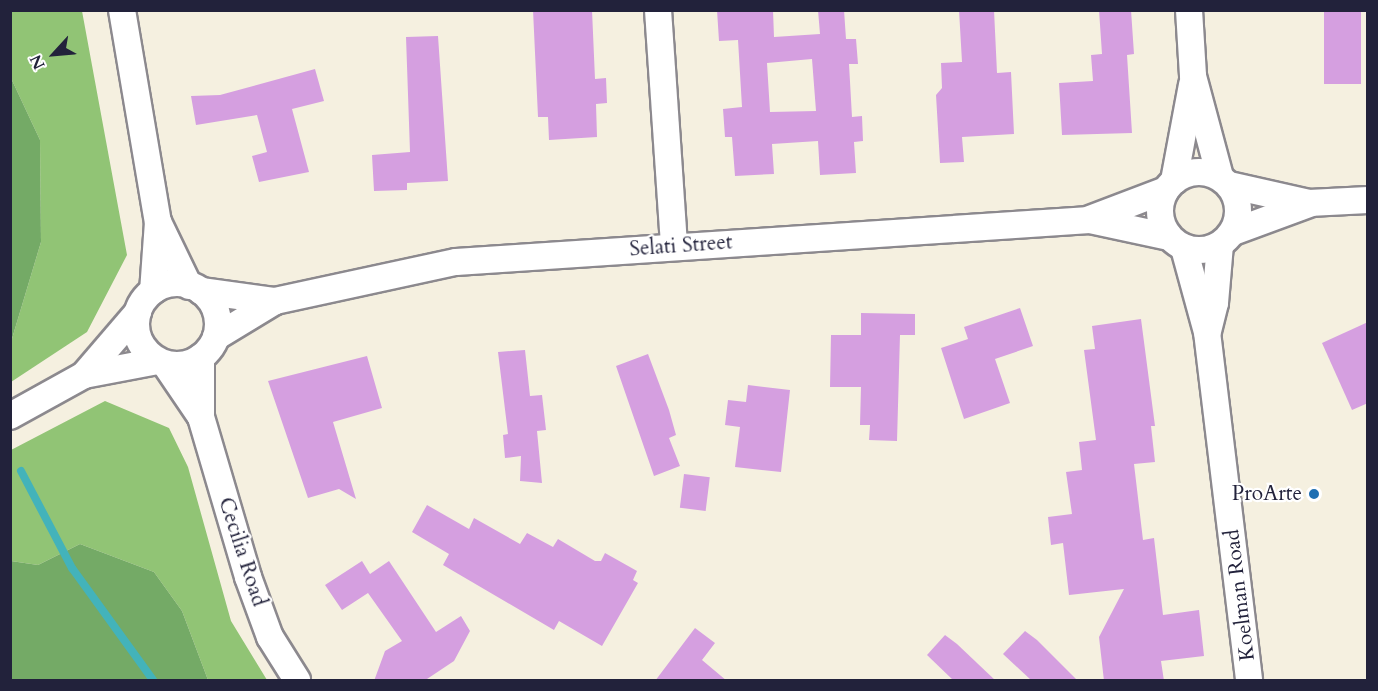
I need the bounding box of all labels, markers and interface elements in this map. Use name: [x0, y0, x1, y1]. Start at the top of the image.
north arrow: [24, 24, 84, 84]
text: N: [25, 51, 51, 73]
street label: Selati Street: [629, 230, 733, 262]
place label: ProArte: [1232, 481, 1302, 507]
marker: ProArte: [1307, 487, 1321, 501]
street label: Cecilia Road: [213, 494, 271, 610]
street label: Koelman Road: [1219, 528, 1261, 662]

